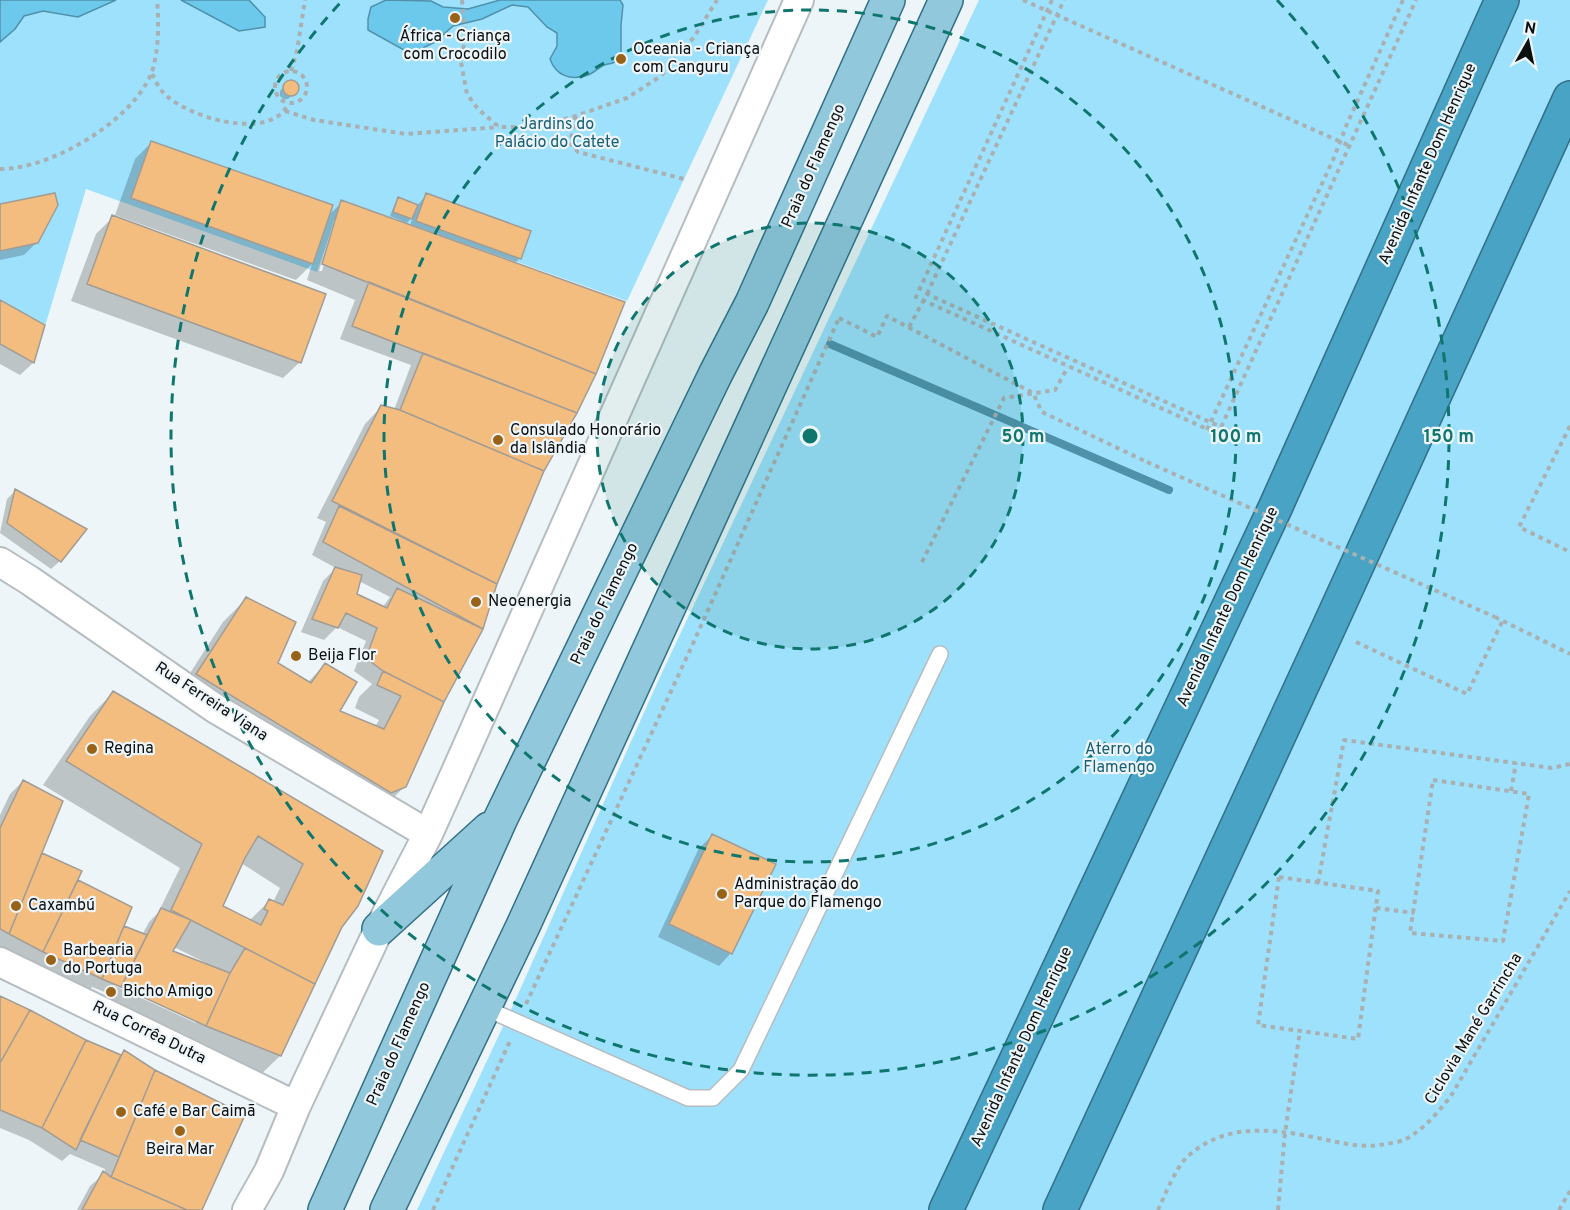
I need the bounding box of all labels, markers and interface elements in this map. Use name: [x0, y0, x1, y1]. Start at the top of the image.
marker: África - Criança com Crocodilo: [448, 11, 462, 25]
north arrow: [1498, 12, 1558, 72]
text: N: [1523, 18, 1537, 40]
place label: África - Criança com Crocodilo: [399, 25, 511, 65]
place label: Oceania - Criança com Canguru: [633, 40, 760, 78]
marker: Oceania - Criança com Canguru: [614, 52, 628, 66]
street label: Avenida Infante Dom Henrique: [1374, 60, 1482, 268]
street label: Praia do Flamengo: [778, 101, 850, 231]
park label: Jardins do Palácio do Catete: [495, 115, 619, 153]
place label: Consulado Honorário da Islândia: [510, 421, 661, 459]
centre of rings: [800, 426, 820, 446]
text: 50 m: [1001, 426, 1045, 449]
text: 100 m: [1210, 426, 1262, 449]
text: 150 m: [1424, 426, 1474, 449]
marker: Consulado Honorário da Islândia: [491, 433, 505, 447]
street label: Avenida Infante Dom Henrique: [1173, 504, 1283, 710]
street label: Praia do Flamengo: [567, 539, 643, 669]
place label: Neoenergia: [488, 592, 572, 612]
marker: Neoenergia: [469, 595, 483, 609]
place label: Beija Flor: [308, 646, 376, 666]
marker: Beija Flor: [289, 649, 303, 663]
street label: Rua Ferreira Viana: [151, 658, 271, 746]
place label: Regina: [104, 739, 154, 759]
park label: Aterro do Flamengo: [1083, 740, 1155, 778]
marker: Regina: [85, 742, 99, 756]
place label: Administração do Parque do Flamengo: [734, 875, 882, 913]
marker: Administração do Parque do Flamengo: [715, 887, 729, 901]
place label: Caxambú: [28, 896, 95, 916]
marker: Caxambú: [9, 899, 23, 913]
place label: Barbearia do Portuga: [63, 941, 142, 979]
street label: Avenida Infante Dom Henrique: [967, 944, 1077, 1150]
street label: Ciclovia Mané Garrincha: [1421, 950, 1527, 1108]
marker: Barbearia do Portuga: [44, 953, 58, 967]
street label: Praia do Flamengo: [363, 979, 435, 1109]
place label: Bicho Amigo: [123, 982, 213, 1002]
marker: Bicho Amigo: [104, 985, 118, 999]
street label: Rua Corrêa Dutra: [89, 997, 209, 1069]
place label: Café e Bar Caimã: [133, 1102, 255, 1122]
marker: Café e Bar Caimã: [114, 1105, 128, 1119]
marker: Beira Mar: [173, 1124, 187, 1138]
place label: Beira Mar: [146, 1140, 214, 1160]

